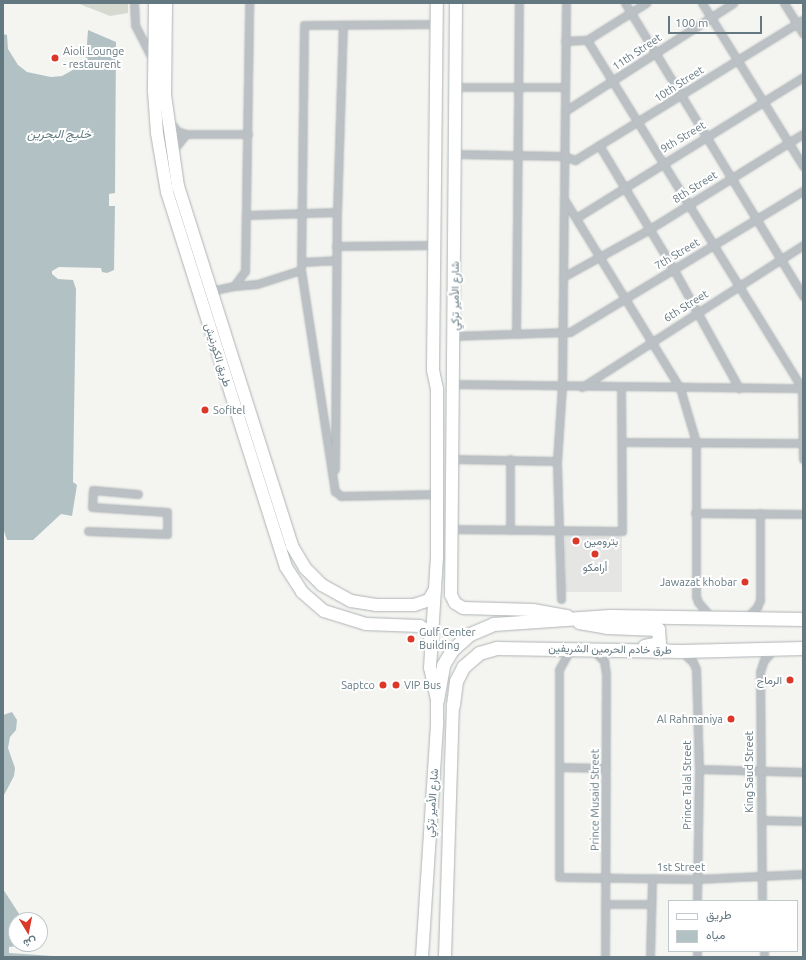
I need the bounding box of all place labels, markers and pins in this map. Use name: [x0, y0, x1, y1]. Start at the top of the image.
place label: Aioli Lounge - restaurent: [63, 45, 124, 71]
marker: Aioli Lounge - restaurent: [50, 53, 60, 63]
place label: Sofitel: [213, 403, 245, 417]
marker: Sofitel: [200, 405, 210, 415]
place label: بترومين: [584, 534, 618, 548]
marker: بترومين: [571, 536, 581, 546]
marker: أرامكو: [590, 549, 600, 559]
place label: أرامكو: [583, 560, 607, 574]
place label: Jawazat khobar: [660, 575, 737, 589]
marker: Jawazat khobar: [740, 577, 750, 587]
place label: Gulf Center Building: [419, 626, 476, 652]
marker: Gulf Center Building: [406, 634, 416, 644]
place label: الرماح: [757, 673, 782, 687]
marker: الرماح: [785, 675, 795, 685]
place label: Saptco: [341, 678, 375, 692]
place label: VIP Bus: [404, 678, 441, 692]
marker: Saptco: [378, 680, 388, 690]
marker: VIP Bus: [391, 680, 401, 690]
place label: Al Rahmaniya: [657, 712, 723, 726]
marker: Al Rahmaniya: [726, 714, 736, 724]

